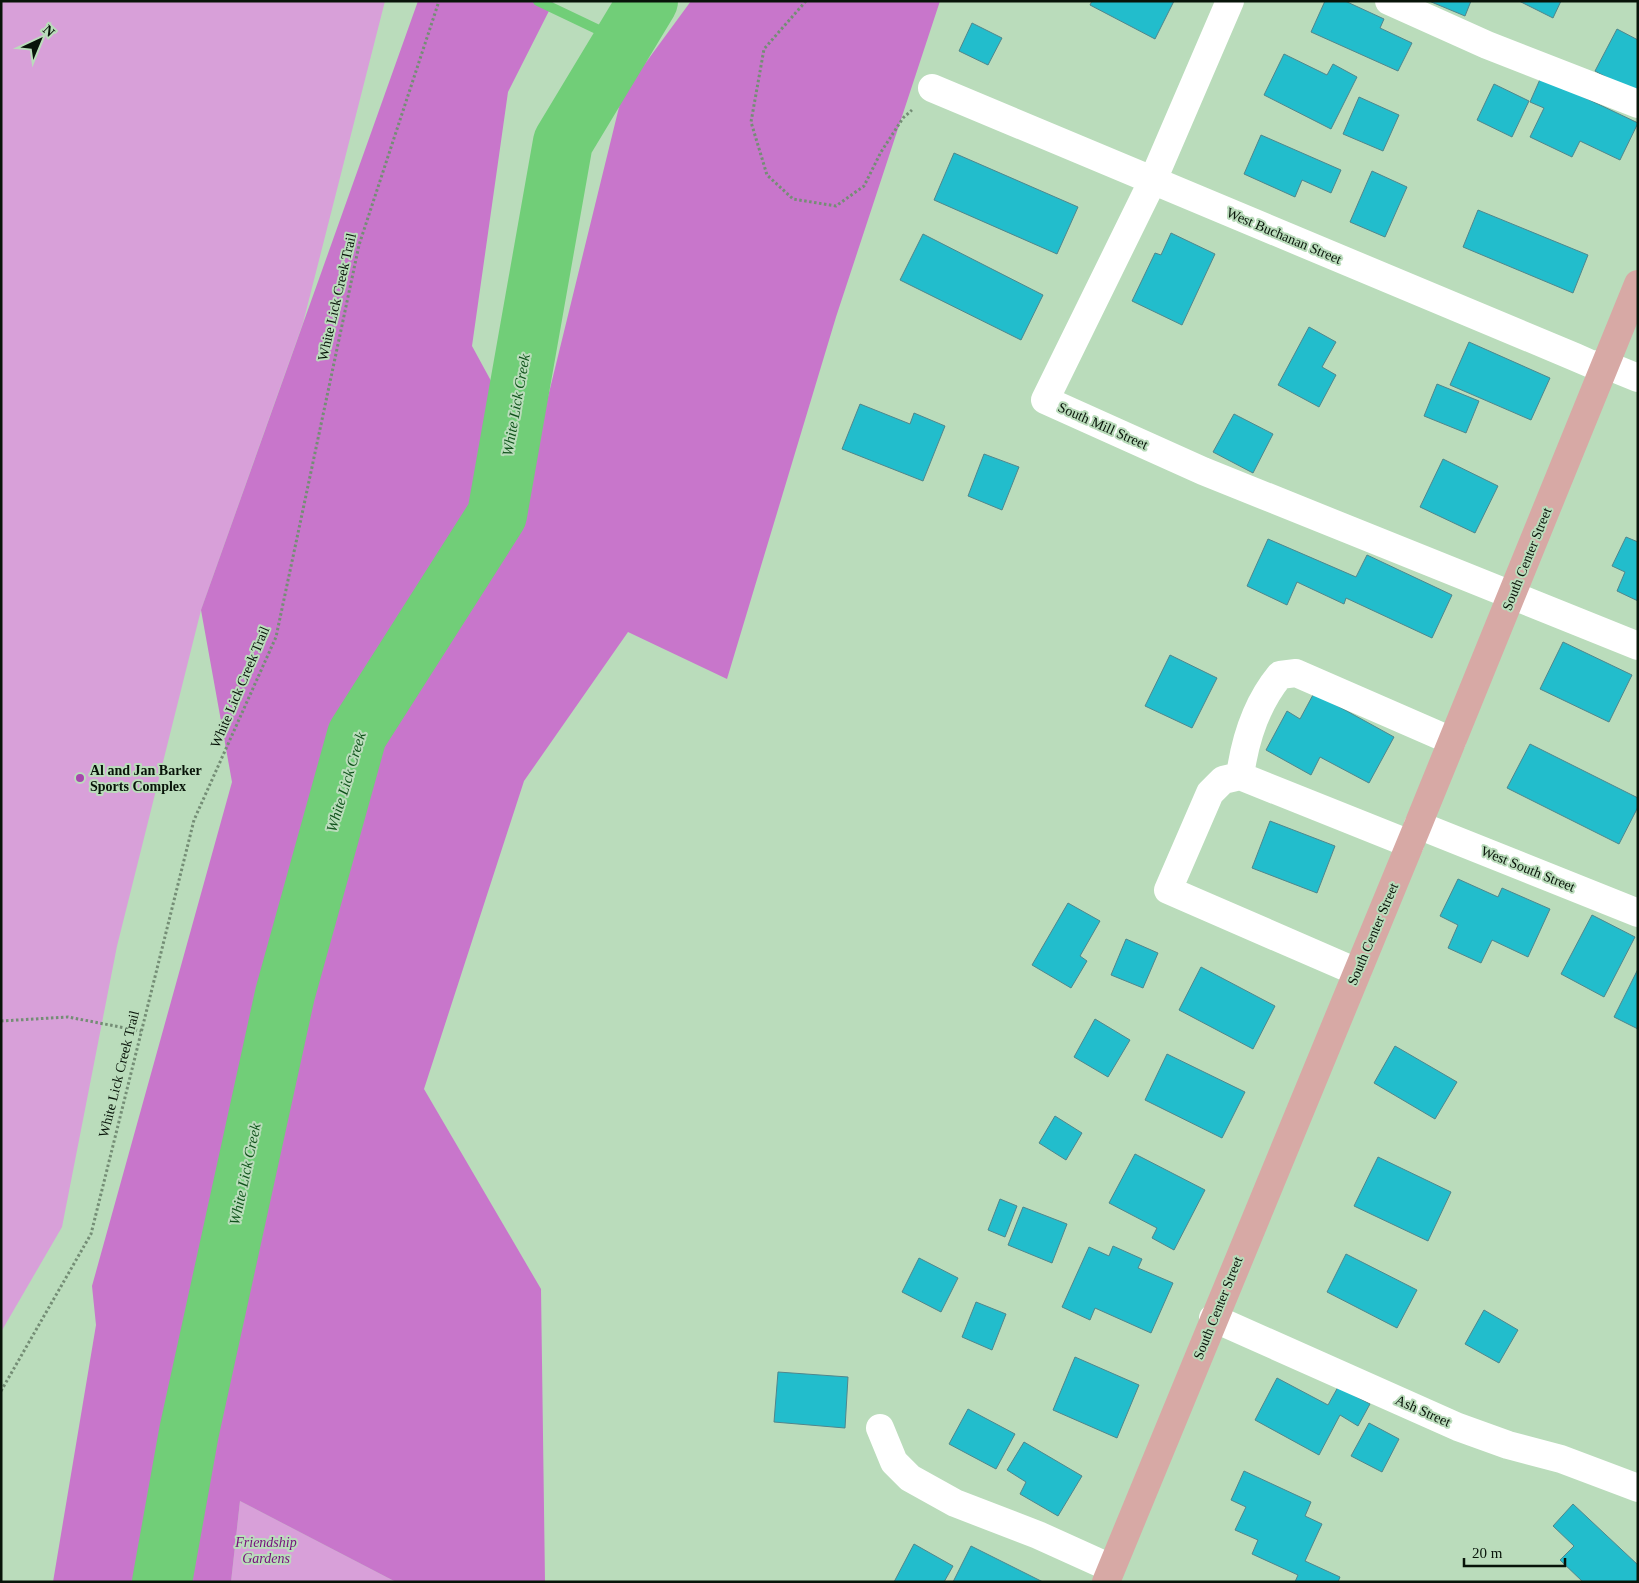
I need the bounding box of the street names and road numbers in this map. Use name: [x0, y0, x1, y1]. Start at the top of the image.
street label: West Buchanan Street: [1224, 205, 1344, 267]
street label: White Lick Creek Trail: [315, 232, 359, 362]
street label: South Mill Street: [1056, 400, 1150, 453]
street label: South Center Street: [1500, 505, 1555, 613]
street label: White Lick Creek Trail: [208, 624, 272, 750]
street label: West South Street: [1479, 843, 1577, 895]
street label: South Center Street: [1345, 881, 1401, 987]
street label: White Lick Creek Trail: [96, 1009, 142, 1139]
street label: South Center Street: [1191, 1254, 1246, 1362]
street label: Ash Street: [1393, 1392, 1453, 1430]

